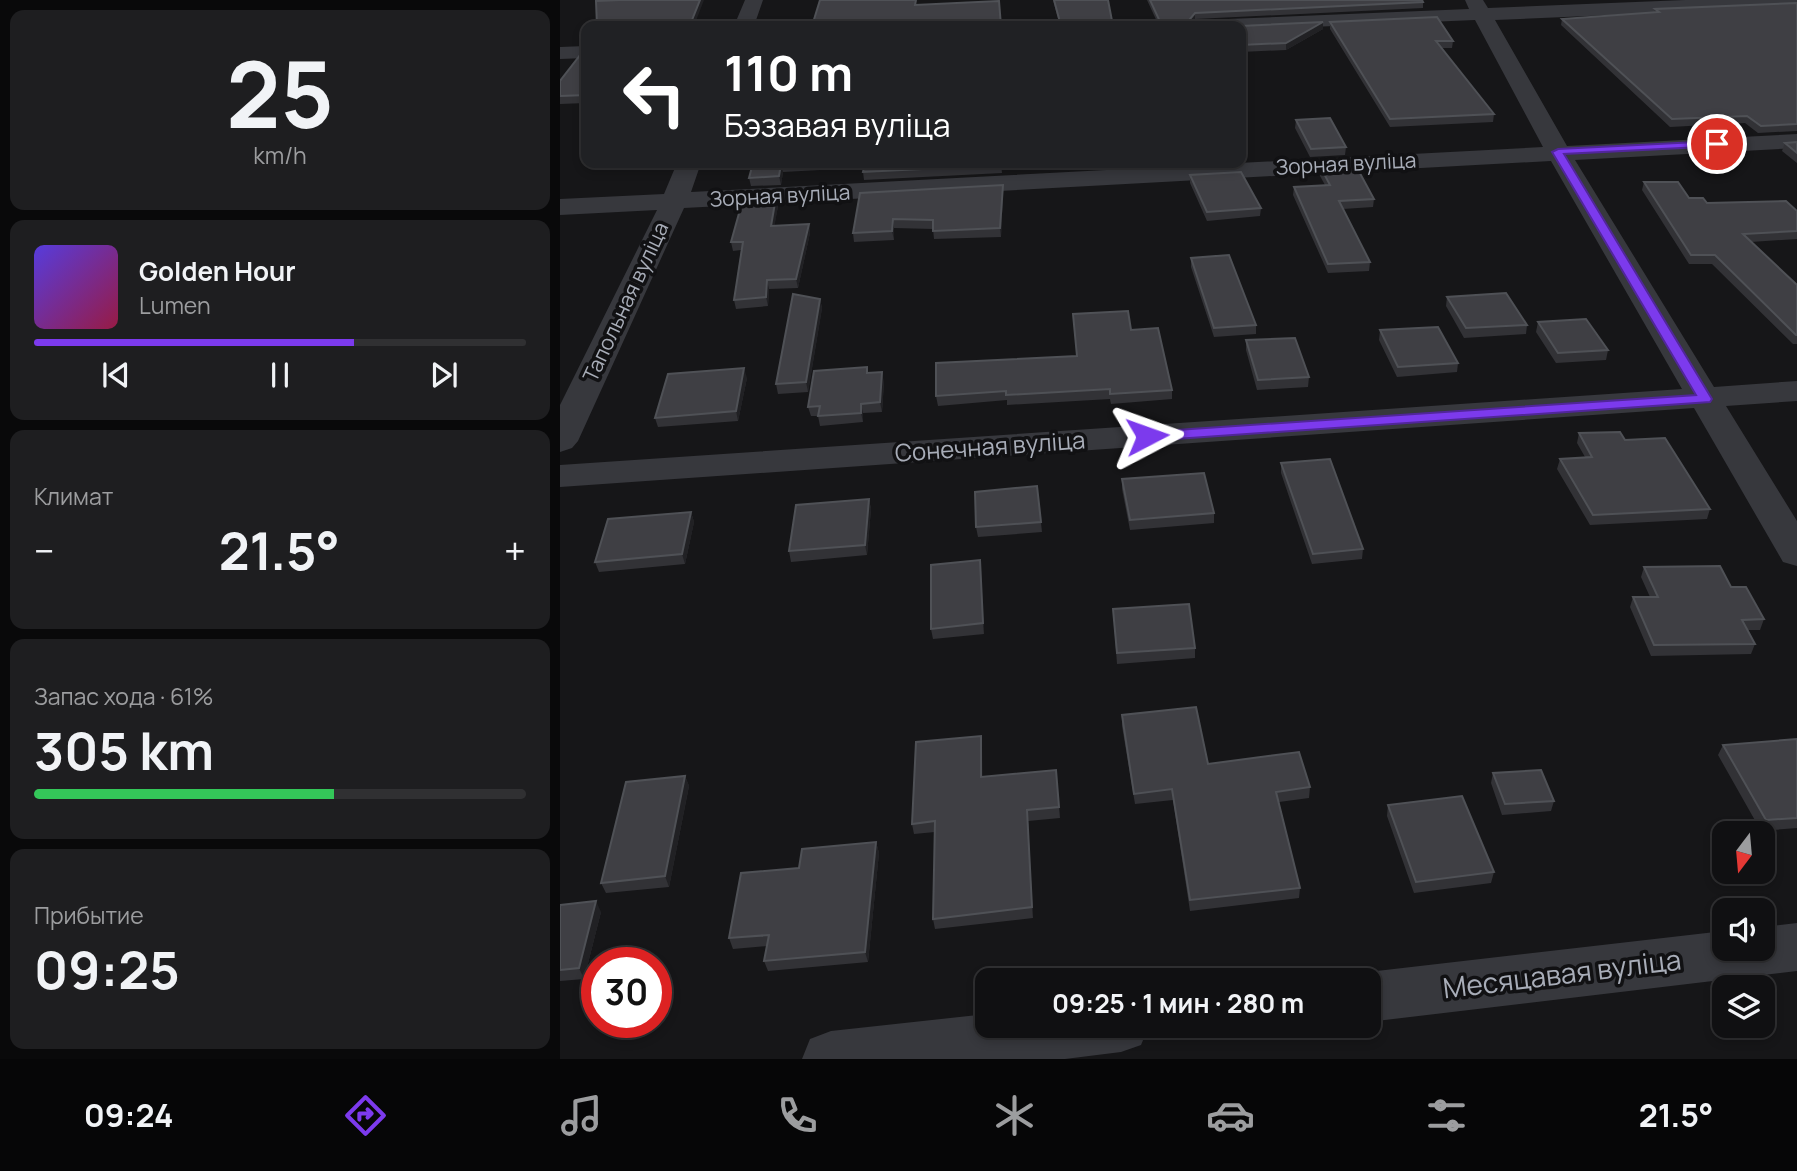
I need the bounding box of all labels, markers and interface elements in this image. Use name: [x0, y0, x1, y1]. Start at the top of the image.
text: 25: [226, 31, 334, 155]
text: 110 m: [724, 39, 853, 106]
icon: left: [609, 49, 700, 140]
text: Бэзавая вуліца: [724, 103, 951, 147]
pin: [1687, 114, 1747, 174]
icon: arrive: [1698, 125, 1736, 163]
text: km/h: [253, 139, 307, 171]
street label: Зорная вуліца: [1275, 145, 1417, 181]
street label: Зорная вуліца: [709, 177, 851, 213]
street label: Тапольная вуліца: [576, 217, 674, 386]
text: Golden Hour: [139, 253, 296, 289]
text: Lumen: [139, 289, 211, 321]
icon: previous: [97, 356, 135, 394]
icon: pause: [261, 356, 299, 394]
icon: next: [425, 356, 463, 394]
position arrow: [1110, 399, 1184, 473]
street label: Сонечная вуліца: [894, 422, 1086, 469]
text: Климат: [34, 480, 113, 512]
text: 21.5°: [219, 515, 340, 586]
text: −: [34, 524, 55, 576]
text: +: [504, 524, 526, 576]
text: Запас хода · 61%: [34, 680, 214, 712]
text: 305 km: [34, 715, 214, 786]
north arrow: [1712, 821, 1774, 884]
map controls: [1712, 821, 1775, 1038]
button: sound: [1712, 898, 1775, 961]
text: Прибытие: [34, 899, 144, 931]
text: 09:25: [34, 934, 180, 1005]
street label: Месяцавая вуліца: [1440, 940, 1683, 1006]
speed limit sign: 30: [581, 947, 672, 1038]
button: layers: [1712, 975, 1775, 1038]
text: 09:25 · 1 мин · 280 m: [1052, 985, 1304, 1021]
icon: directions: [341, 1091, 390, 1140]
icon: music: [557, 1091, 606, 1140]
icon: phone: [773, 1091, 822, 1140]
icon: climate: [990, 1091, 1039, 1140]
icon: car: [1206, 1091, 1255, 1140]
icon: filters: [1422, 1091, 1471, 1140]
text: 09:24: [84, 1093, 173, 1137]
text: 21.5°: [1639, 1093, 1713, 1137]

